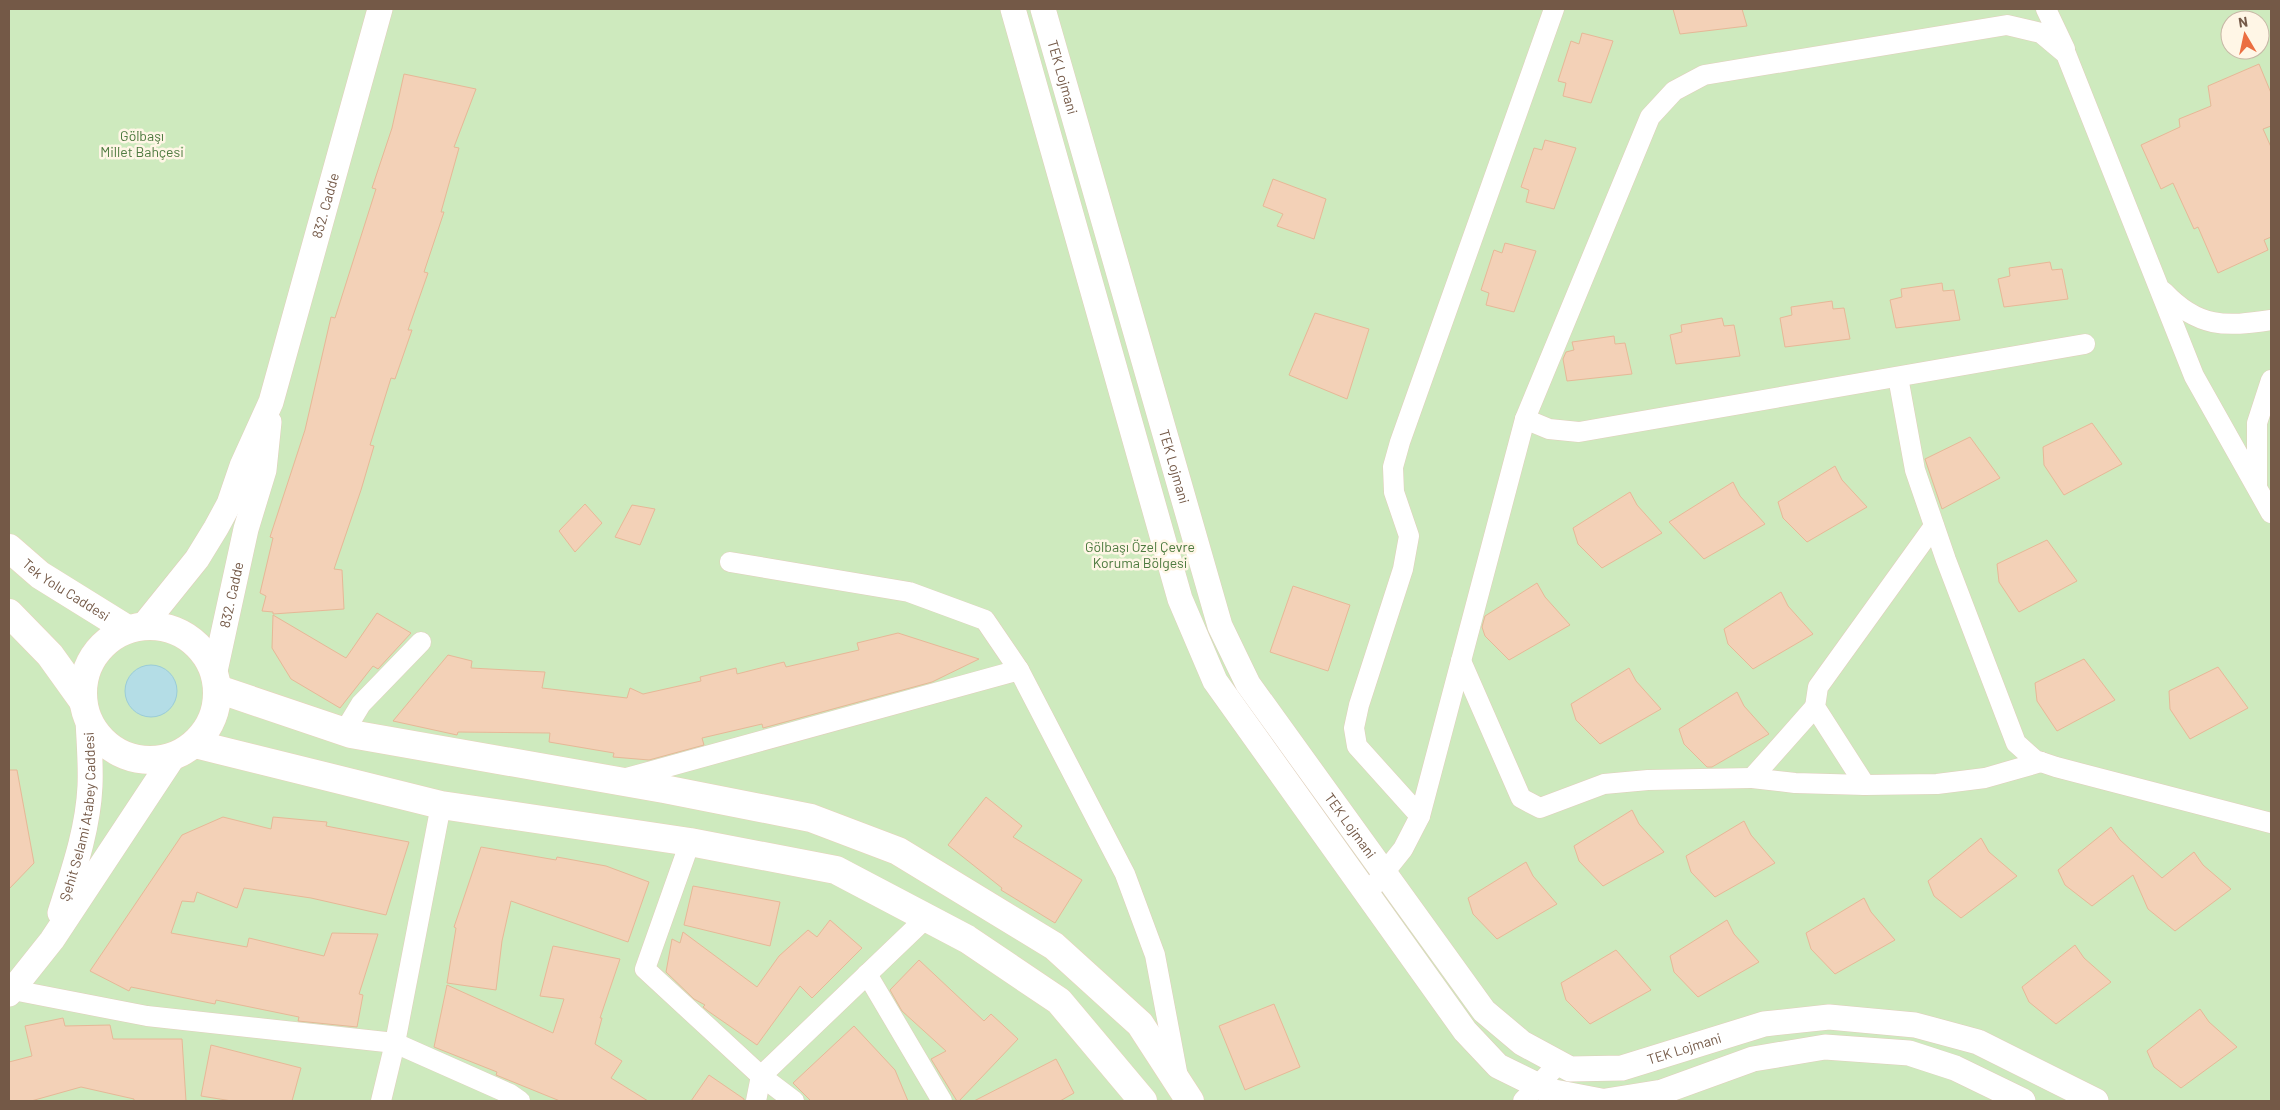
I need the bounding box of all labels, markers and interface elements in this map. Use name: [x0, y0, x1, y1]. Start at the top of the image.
north arrow: [2220, 10, 2270, 60]
text: N: [2237, 13, 2249, 31]
street label: TEK Lojmani: [1044, 38, 1082, 116]
park label: Gölbaşı Millet Bahçesi: [100, 127, 184, 160]
street label: 832. Cadde: [308, 171, 342, 240]
street label: TEK Lojmani: [1156, 427, 1193, 506]
park label: Gölbaşı Özel Çevre Koruma Bölgesi: [1085, 538, 1195, 571]
street label: Tek Yolu Caddesi: [19, 555, 113, 624]
street label: 832. Cadde: [216, 560, 247, 629]
street label: Şehit Selami Atabey Caddesi: [55, 731, 98, 903]
street label: TEK Lojmani: [1321, 789, 1380, 861]
street label: TEK Lojmani: [1645, 1029, 1723, 1068]

